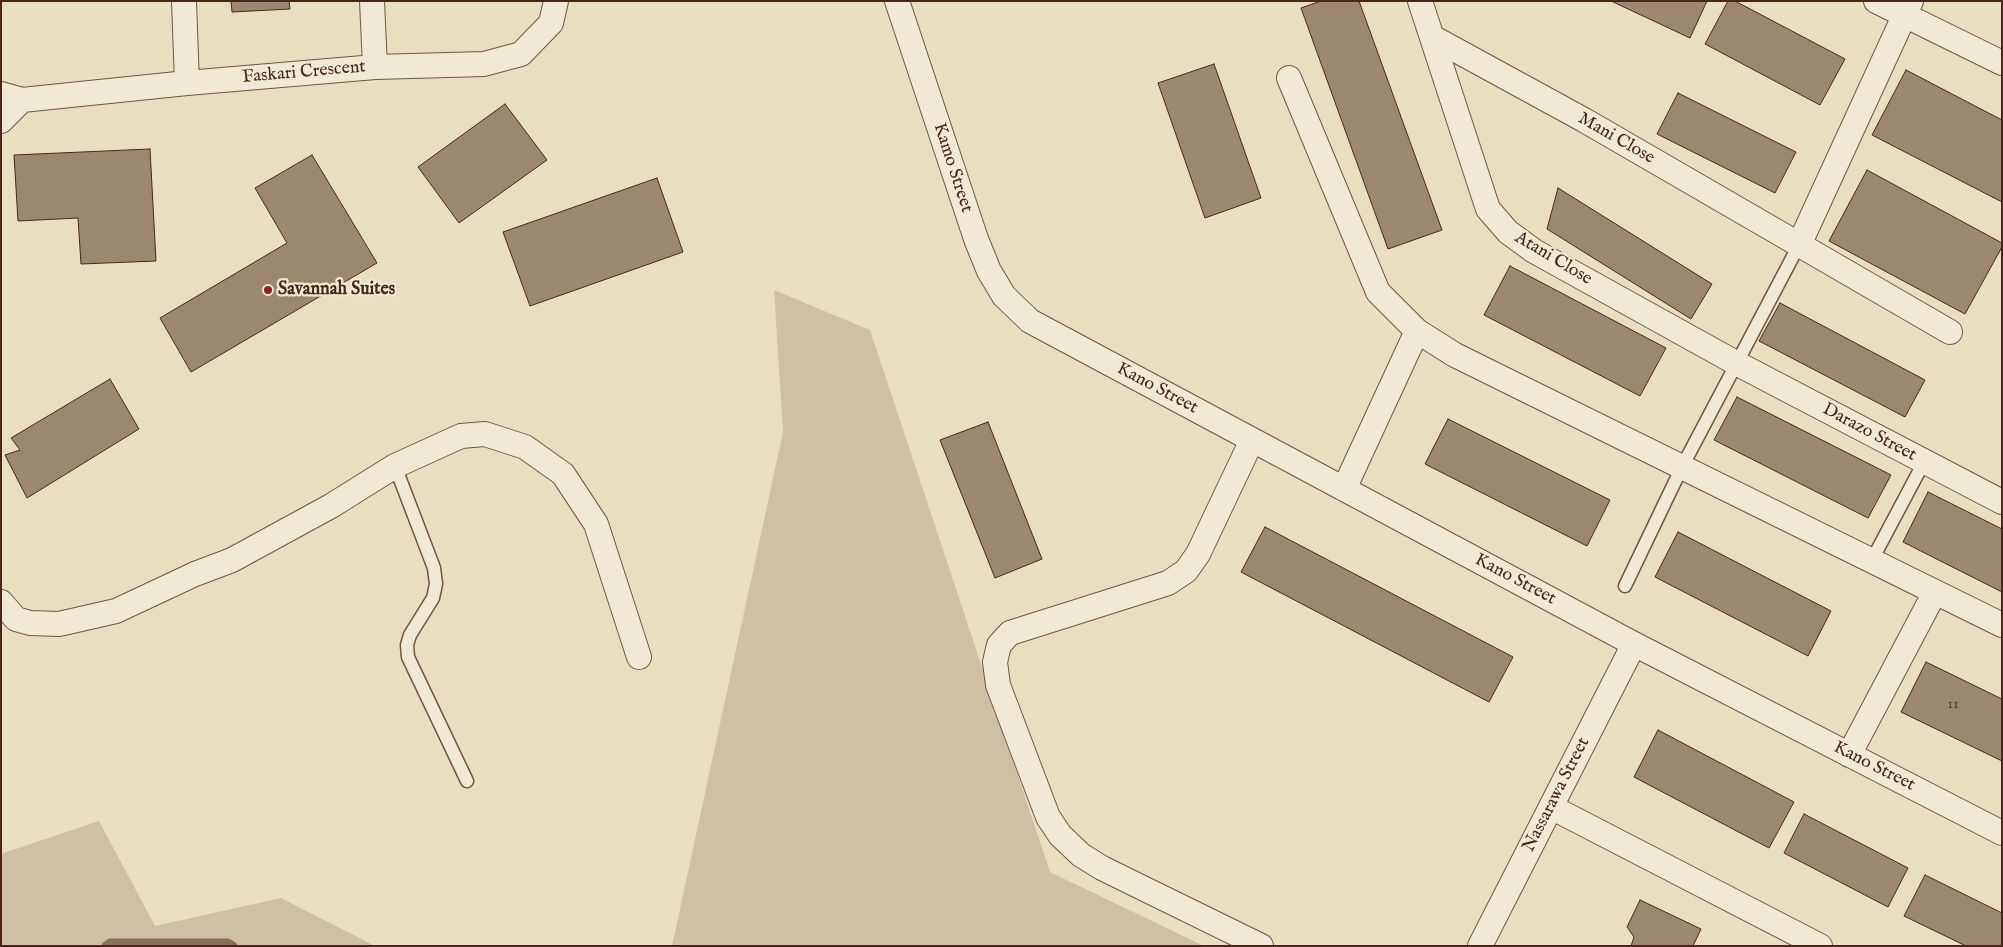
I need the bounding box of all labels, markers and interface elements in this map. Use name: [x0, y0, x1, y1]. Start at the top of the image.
street label: Faskari Crescent: [241, 57, 367, 89]
street label: Mani Close: [1574, 108, 1658, 170]
street label: Kamo Street: [927, 120, 977, 216]
street label: Atani Close: [1510, 227, 1596, 291]
place label: Savannah Suites: [278, 279, 395, 301]
marker: Savannah Suites: [262, 284, 274, 296]
street label: Kano Street: [1113, 359, 1201, 419]
street label: Darazo Street: [1818, 399, 1920, 467]
street label: Kano Street: [1471, 550, 1559, 610]
house number: 11: [1947, 696, 1959, 714]
street label: Nassarawa Street: [1519, 734, 1595, 856]
street label: Kano Street: [1830, 737, 1918, 797]

